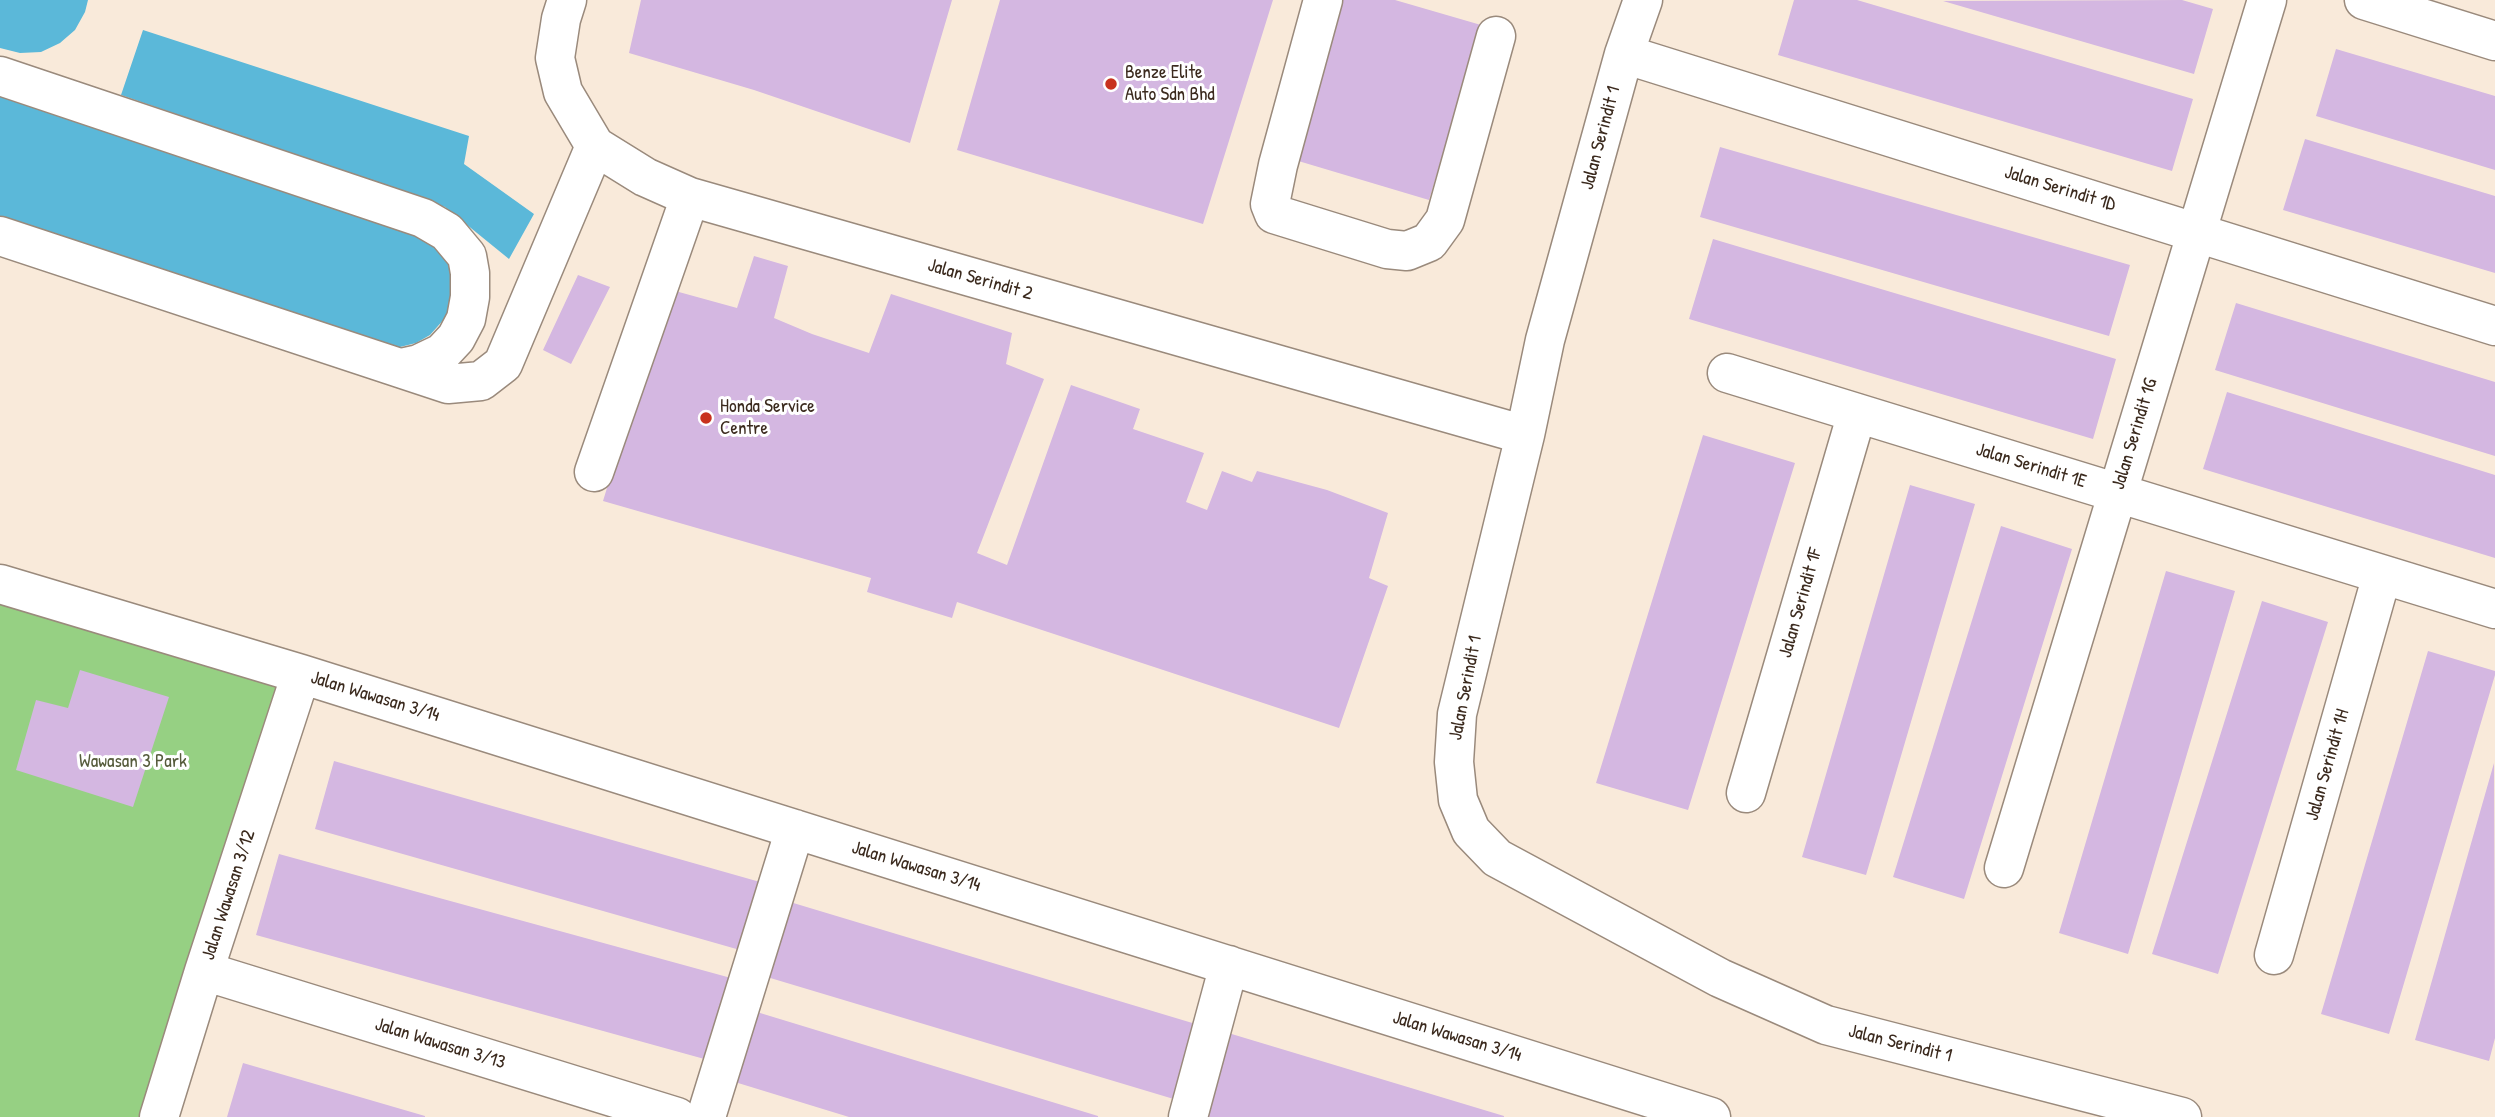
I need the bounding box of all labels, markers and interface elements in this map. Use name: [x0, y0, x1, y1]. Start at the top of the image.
place label: Benze Elite Auto Sdn Bhd: [1125, 62, 1215, 106]
marker: Benze Elite Auto Sdn Bhd: [1103, 76, 1119, 92]
street label: Jalan Serindit 1: [1576, 84, 1626, 192]
street label: Jalan Serindit 1D: [2002, 161, 2118, 217]
street label: Jalan Serindit 2: [925, 254, 1035, 306]
street label: Jalan Serindit 1G: [2107, 376, 2163, 492]
place label: Honda Service Centre: [720, 396, 815, 440]
marker: Honda Service Centre: [698, 410, 714, 426]
street label: Jalan Serindit 1E: [1973, 438, 2089, 494]
street label: Jalan Serindit 1F: [1774, 546, 1828, 660]
street label: Jalan Serindit 1: [1445, 634, 1487, 742]
street label: Jalan Wawasan 3/14: [308, 667, 442, 727]
street label: Jalan Serindit 1H: [2301, 707, 2355, 823]
park label: Wawasan 3 Park: [79, 751, 187, 773]
street label: Jalan Wawasan 3/12: [197, 827, 261, 963]
street label: Jalan Wawasan 3/14: [849, 837, 983, 897]
street label: Jalan Wawasan 3/14: [1390, 1007, 1524, 1067]
street label: Jalan Wawasan 3/13: [372, 1013, 508, 1075]
street label: Jalan Serindit 1: [1846, 1020, 1954, 1068]

